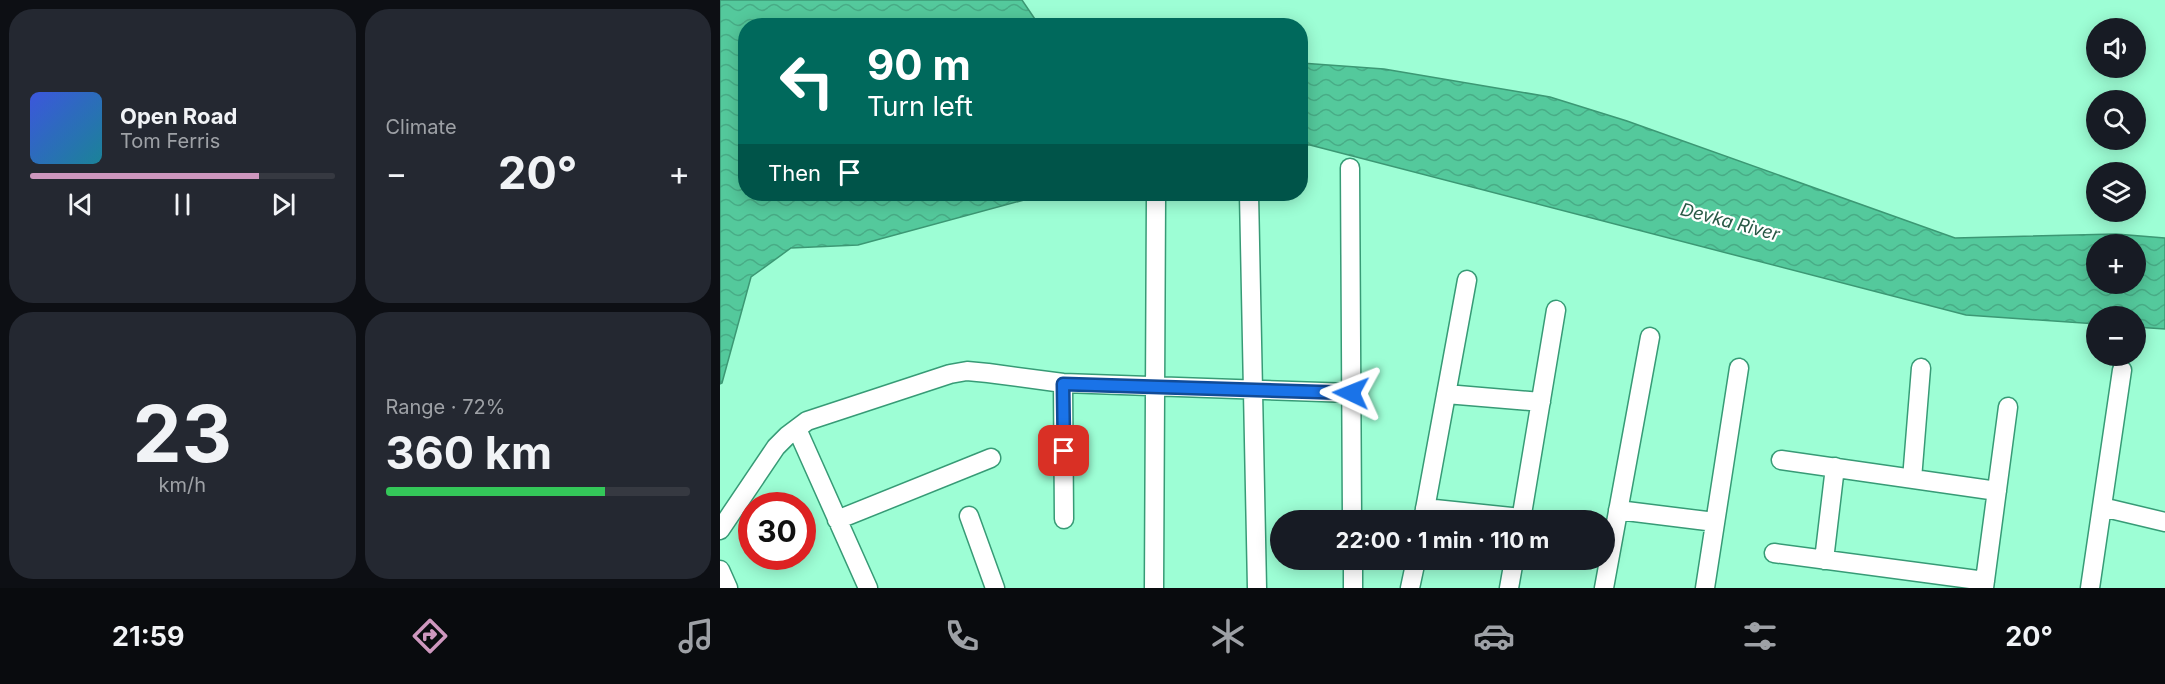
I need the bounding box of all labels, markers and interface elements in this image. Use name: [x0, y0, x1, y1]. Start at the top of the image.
map controls: [2086, 18, 2146, 366]
button: sound: [2086, 18, 2146, 78]
text: 90 m: [867, 39, 971, 90]
icon: left: [768, 42, 846, 120]
text: Turn left: [867, 90, 973, 123]
button: search: [2086, 90, 2146, 150]
text: Open Road: [120, 103, 237, 129]
text: Climate: [386, 115, 457, 139]
text: Tom Ferris: [120, 129, 220, 153]
text: 20°: [498, 145, 577, 200]
text: −: [386, 153, 407, 193]
text: +: [668, 153, 690, 193]
icon: arrive: [833, 156, 866, 189]
text: Then: [768, 160, 821, 186]
button: layers: [2086, 162, 2146, 222]
icon: previous: [64, 188, 97, 221]
icon: pause: [166, 188, 199, 221]
icon: next: [267, 188, 300, 221]
water label: Devka River: [1678, 198, 1783, 245]
button: +: [2086, 234, 2146, 294]
button: −: [2086, 306, 2146, 366]
position arrow: [1319, 361, 1383, 425]
text: 23: [133, 386, 232, 481]
text: Range · 72%: [386, 395, 505, 419]
text: 360 km: [386, 425, 552, 480]
pin: [1038, 425, 1089, 476]
icon: arrive: [1047, 434, 1080, 467]
text: km/h: [158, 473, 206, 497]
speed limit sign: 30: [738, 492, 816, 570]
text: 22:00 · 1 min · 110 m: [1336, 527, 1549, 553]
icon: directions: [409, 615, 451, 657]
icon: music: [675, 615, 717, 657]
icon: phone: [941, 615, 983, 657]
icon: climate: [1207, 615, 1249, 657]
icon: car: [1473, 615, 1515, 657]
icon: filters: [1739, 615, 1781, 657]
text: 21:59: [112, 620, 185, 653]
text: 20°: [2005, 620, 2053, 653]

